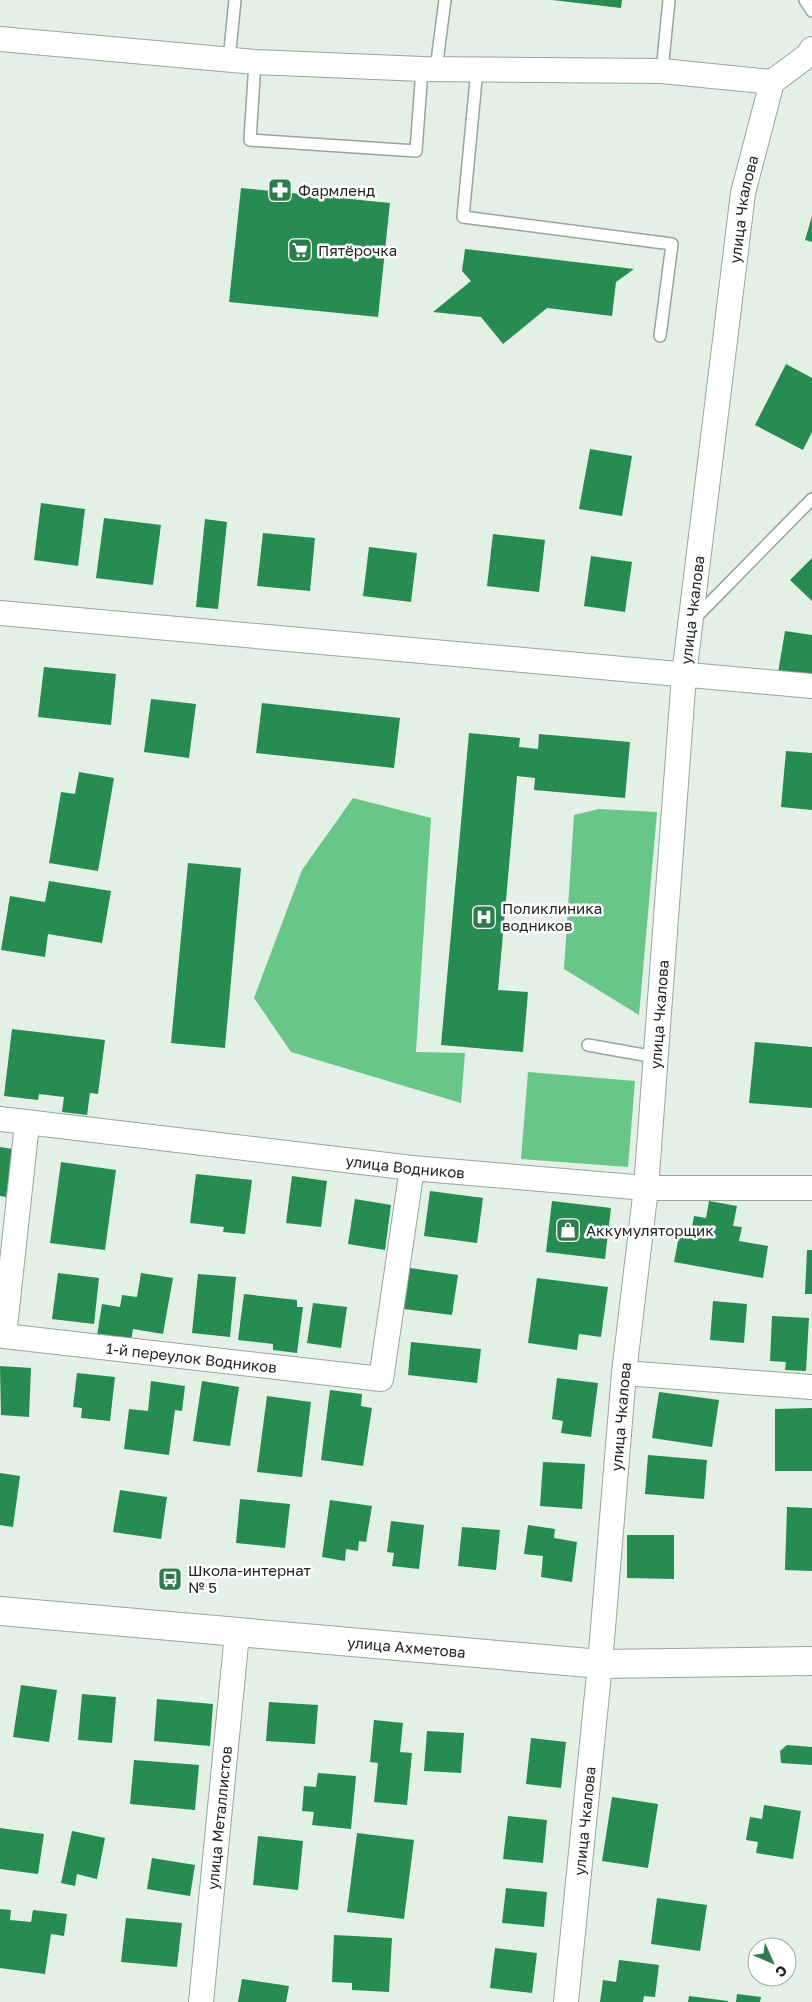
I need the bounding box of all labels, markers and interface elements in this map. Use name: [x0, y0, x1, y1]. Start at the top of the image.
street label: улица Чкалова: [725, 153, 762, 264]
pharmacy icon: Фармленд: [267, 177, 293, 203]
place label: Фармленд: [298, 181, 375, 199]
supermarket icon: Пятёрочка: [287, 237, 313, 263]
place label: Пятёрочка: [318, 241, 397, 259]
street label: улица Чкалова: [676, 554, 708, 665]
place label: Поликлиника водников: [502, 899, 602, 934]
hospital icon: Поликлиника водников: [471, 904, 497, 930]
street label: улица Чкалова: [646, 959, 672, 1070]
street label: улица Водников: [345, 1151, 466, 1181]
shop icon: Аккумуляторщик: [555, 1217, 581, 1243]
place label: Аккумуляторщик: [586, 1221, 714, 1239]
street label: 1-й переулок Водников: [105, 1339, 278, 1376]
street label: улица Чкалова: [607, 1361, 634, 1472]
place label: Школа-интернат № 5: [188, 1561, 312, 1596]
bus stop icon: Школа-интернат № 5: [157, 1566, 183, 1592]
street label: улица Ахметова: [346, 1633, 466, 1661]
street label: улица Металлистов: [203, 1745, 235, 1891]
street label: улица Чкалова: [570, 1766, 599, 1876]
north arrow: [747, 1937, 797, 1987]
text: С: [772, 1962, 791, 1981]

